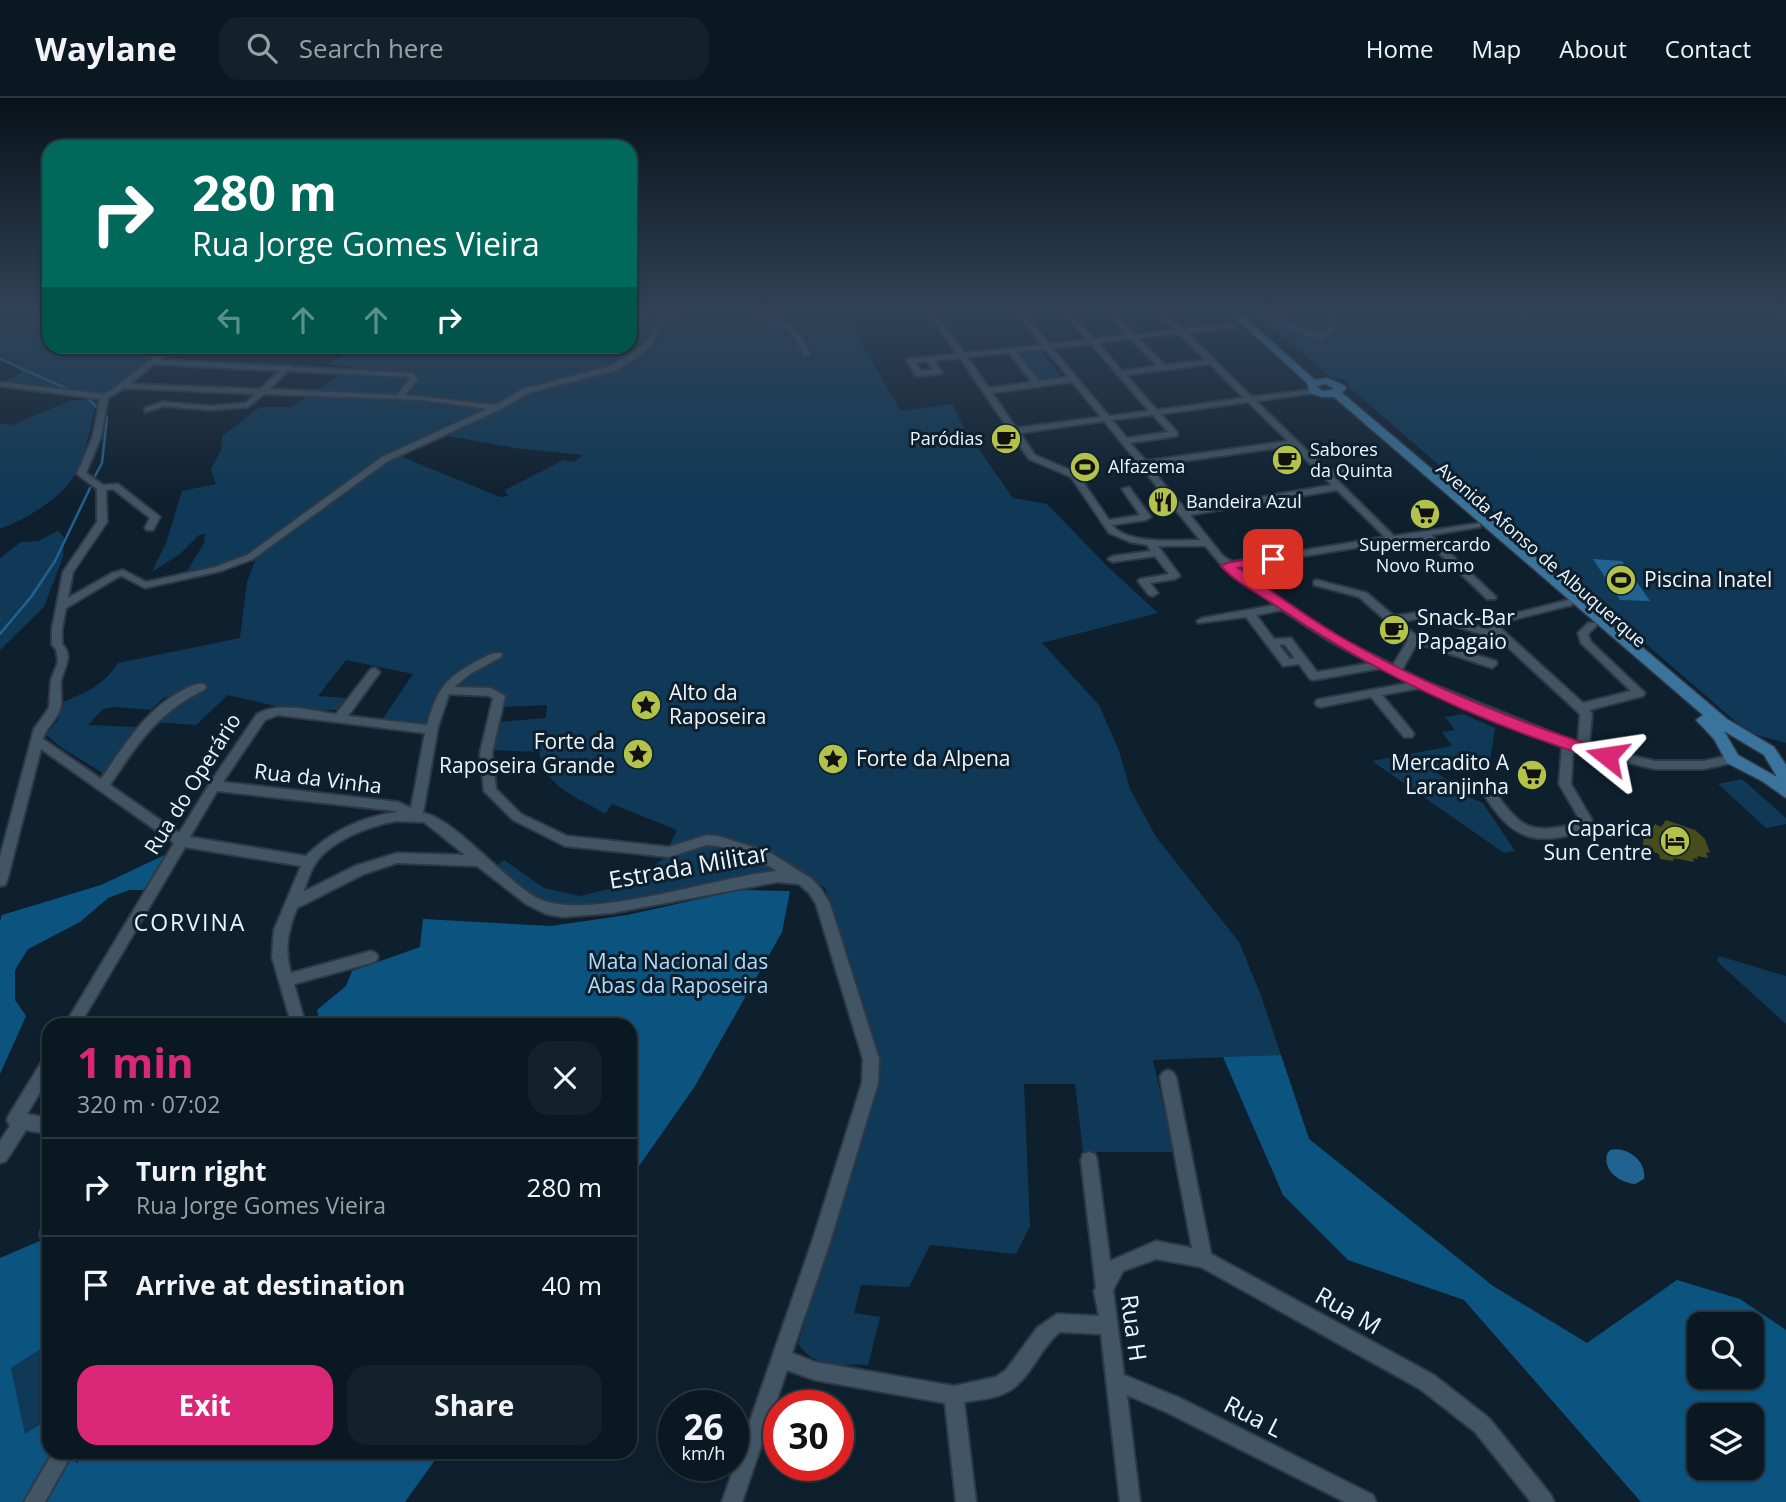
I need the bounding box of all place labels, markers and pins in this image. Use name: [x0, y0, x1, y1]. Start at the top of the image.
cafe icon: Paródias: [989, 422, 1023, 456]
place label: Paródias: [910, 426, 983, 450]
place label: Sabores da Quinta: [1310, 437, 1393, 482]
cafe icon: Sabores da Quinta: [1270, 443, 1304, 477]
sports icon: Alfazema: [1068, 450, 1102, 484]
place label: Alfazema: [1108, 454, 1185, 478]
restaurant icon: Bandeira Azul: [1146, 485, 1180, 519]
place label: Bandeira Azul: [1186, 489, 1302, 513]
supermarket icon: Supermercardo Novo Rumo: [1408, 497, 1442, 531]
pin: [1243, 529, 1303, 589]
place label: Supermercardo Novo Rumo: [1359, 532, 1491, 577]
sports icon: Piscina Inatel: [1604, 563, 1638, 597]
place label: Piscina Inatel: [1644, 565, 1772, 593]
place label: Snack-Bar Papagaio: [1417, 603, 1515, 655]
cafe icon: Snack-Bar Papagaio: [1377, 613, 1411, 647]
place label: Alto da Raposeira: [669, 678, 766, 730]
place icon: Alto da Raposeira: [629, 688, 663, 722]
place label: Forte da Raposeira Grande: [439, 727, 615, 779]
place icon: Forte da Raposeira Grande: [621, 737, 655, 771]
place icon: Forte da Alpena: [816, 742, 850, 776]
place label: Forte da Alpena: [856, 744, 1011, 772]
place label: Mercadito A Laranjinha: [1391, 748, 1510, 800]
supermarket icon: Mercadito A Laranjinha: [1515, 758, 1549, 792]
place label: Caparica Sun Centre: [1544, 814, 1652, 866]
hotel icon: Caparica Sun Centre: [1658, 824, 1692, 858]

